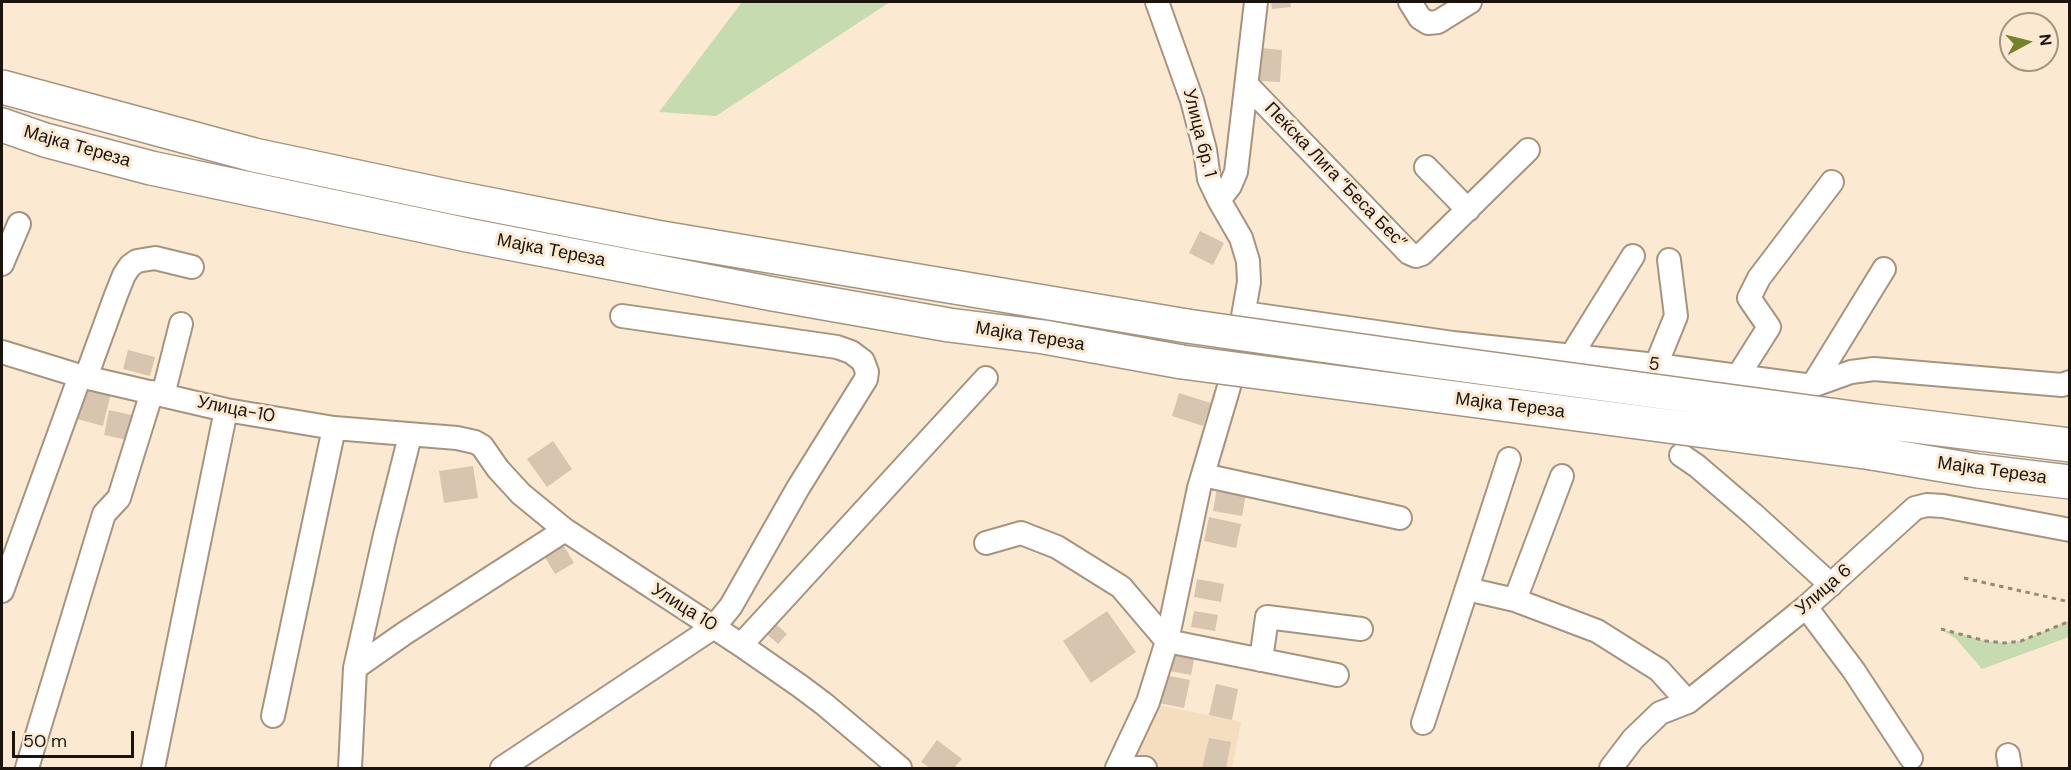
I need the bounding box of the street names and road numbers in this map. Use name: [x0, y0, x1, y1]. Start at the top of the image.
street label: Улица бр. 1: [1178, 87, 1220, 179]
street label: Пеќска Лига “Беса Бес”: [1259, 98, 1411, 254]
street label: Мајка Тереза: [21, 121, 133, 173]
street label: Мајка Тереза: [495, 230, 607, 272]
street label: Мајка Тереза: [974, 318, 1086, 356]
street label: 5: [1647, 354, 1661, 376]
street label: Мајка Тереза: [1454, 389, 1566, 423]
street label: Улица-10: [195, 392, 277, 428]
street label: Мајка Тереза: [1936, 453, 2048, 489]
street label: Улица 6: [1792, 560, 1856, 620]
street label: Улица 10: [647, 579, 721, 637]

